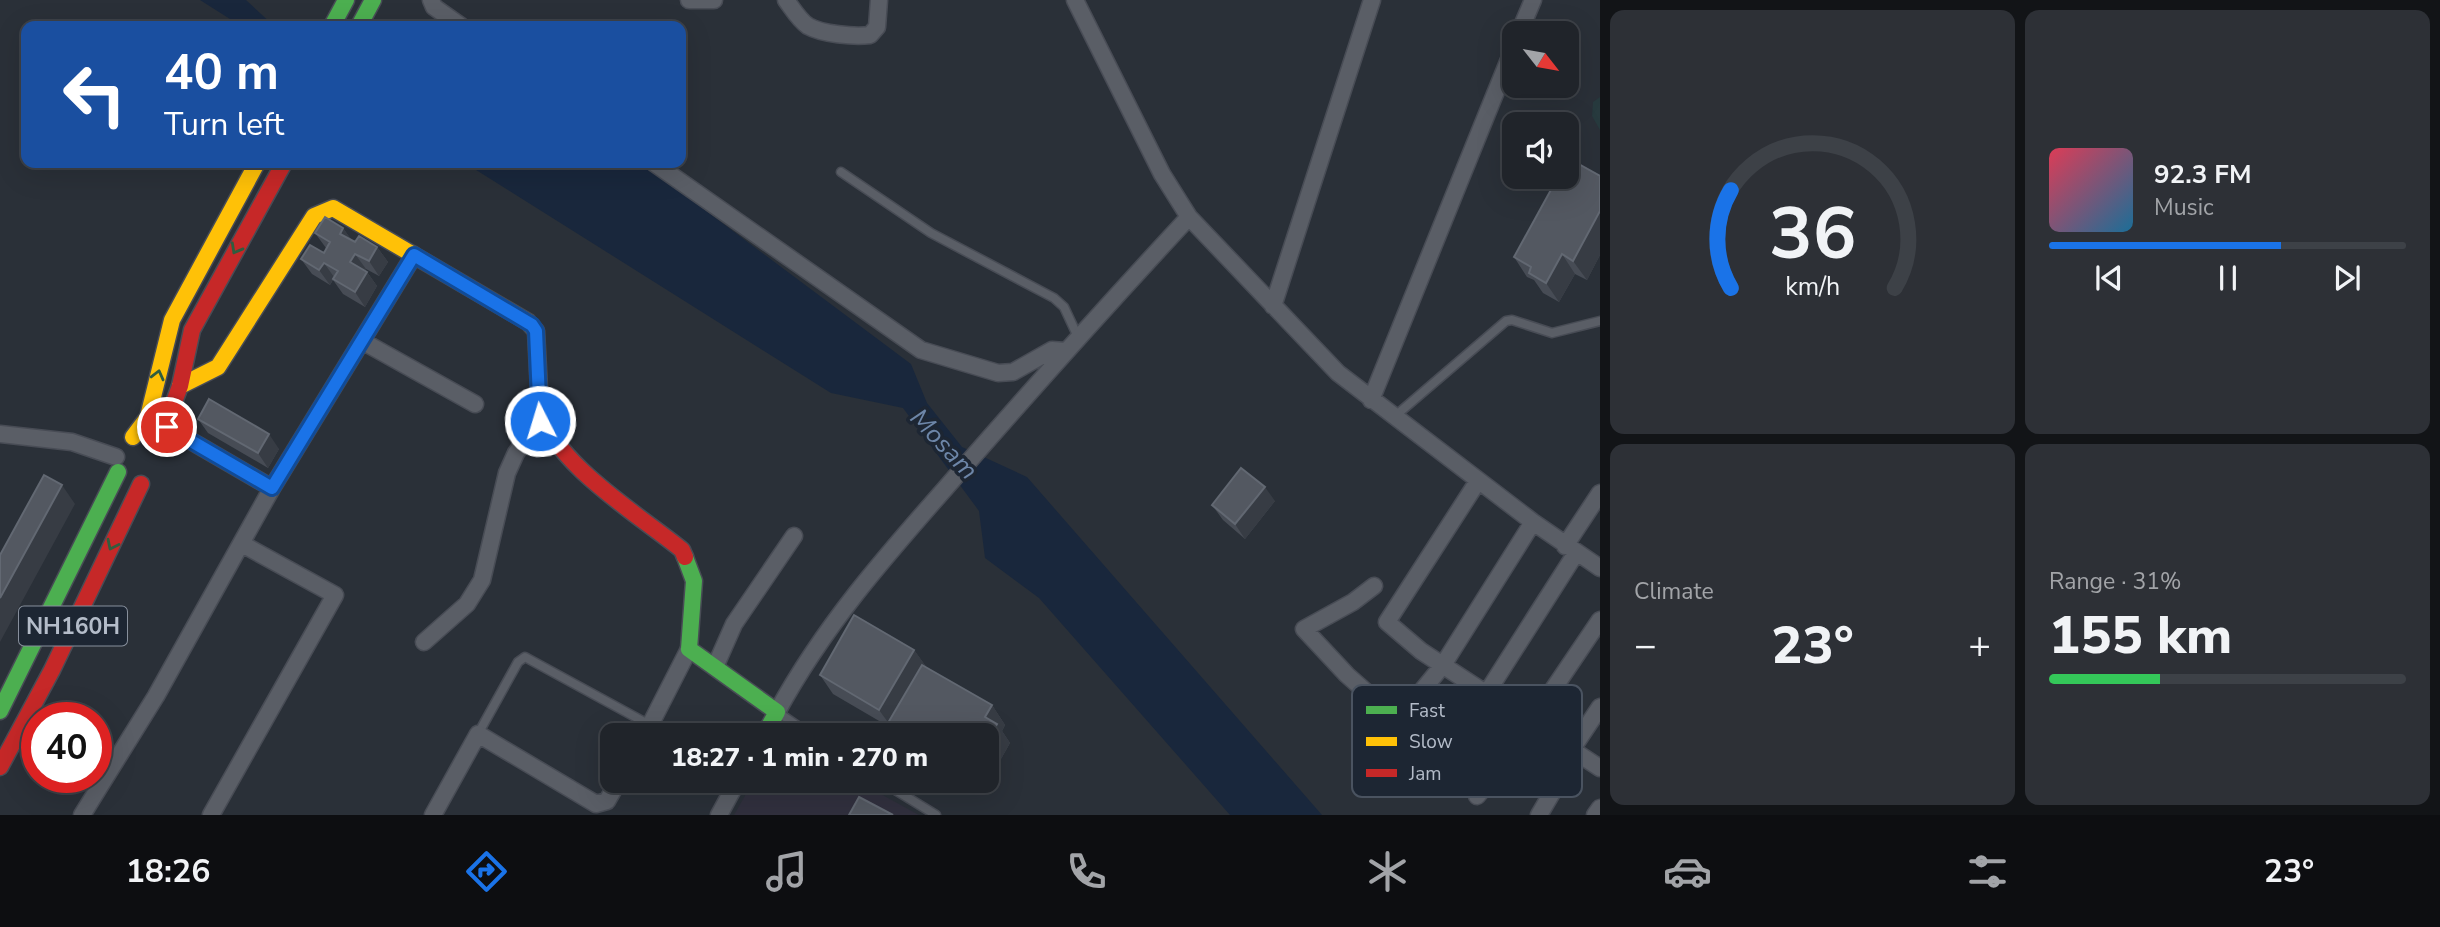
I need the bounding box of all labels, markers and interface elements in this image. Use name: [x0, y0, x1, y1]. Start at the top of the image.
north arrow: [1502, 21, 1578, 98]
map controls: [1502, 21, 1579, 189]
text: 40 m: [164, 39, 279, 106]
icon: left: [49, 49, 140, 140]
text: Turn left: [164, 103, 284, 146]
button: sound: [1502, 112, 1579, 189]
text: 92.3 FM: [2154, 157, 2251, 192]
text: 36: [1769, 185, 1856, 285]
text: Music: [2154, 192, 2214, 223]
one-way arrow: [231, 242, 245, 254]
icon: previous: [2090, 259, 2128, 297]
icon: pause: [2209, 259, 2247, 297]
icon: next: [2328, 259, 2366, 297]
text: km/h: [1785, 270, 1840, 304]
one-way arrow: [150, 369, 164, 381]
position arrow: [503, 384, 577, 458]
pin: [137, 397, 197, 457]
water label: Mosam: [902, 401, 986, 487]
icon: arrive: [148, 408, 186, 446]
one-way arrow: [106, 538, 120, 550]
text: Range · 31%: [2049, 566, 2181, 597]
text: Climate: [1634, 576, 1714, 607]
text: 155 km: [2049, 600, 2232, 671]
road number: NH160H: [19, 606, 127, 646]
text: 23°: [1771, 610, 1854, 681]
text: −: [1634, 620, 1657, 671]
text: +: [1968, 620, 1991, 671]
legend: [1352, 685, 1582, 797]
text: Fast: [1409, 698, 1445, 724]
speed limit sign: 40: [21, 702, 112, 793]
text: Slow: [1409, 729, 1453, 755]
text: 18:27 · 1 min · 270 m: [671, 740, 928, 775]
text: Jam: [1408, 761, 1442, 787]
icon: directions: [462, 847, 511, 896]
icon: music: [762, 847, 811, 896]
icon: phone: [1062, 847, 1111, 896]
icon: climate: [1363, 847, 1412, 896]
icon: car: [1663, 847, 1712, 896]
icon: filters: [1963, 847, 2012, 896]
text: 18:26: [126, 850, 210, 893]
text: 23°: [2264, 850, 2314, 893]

